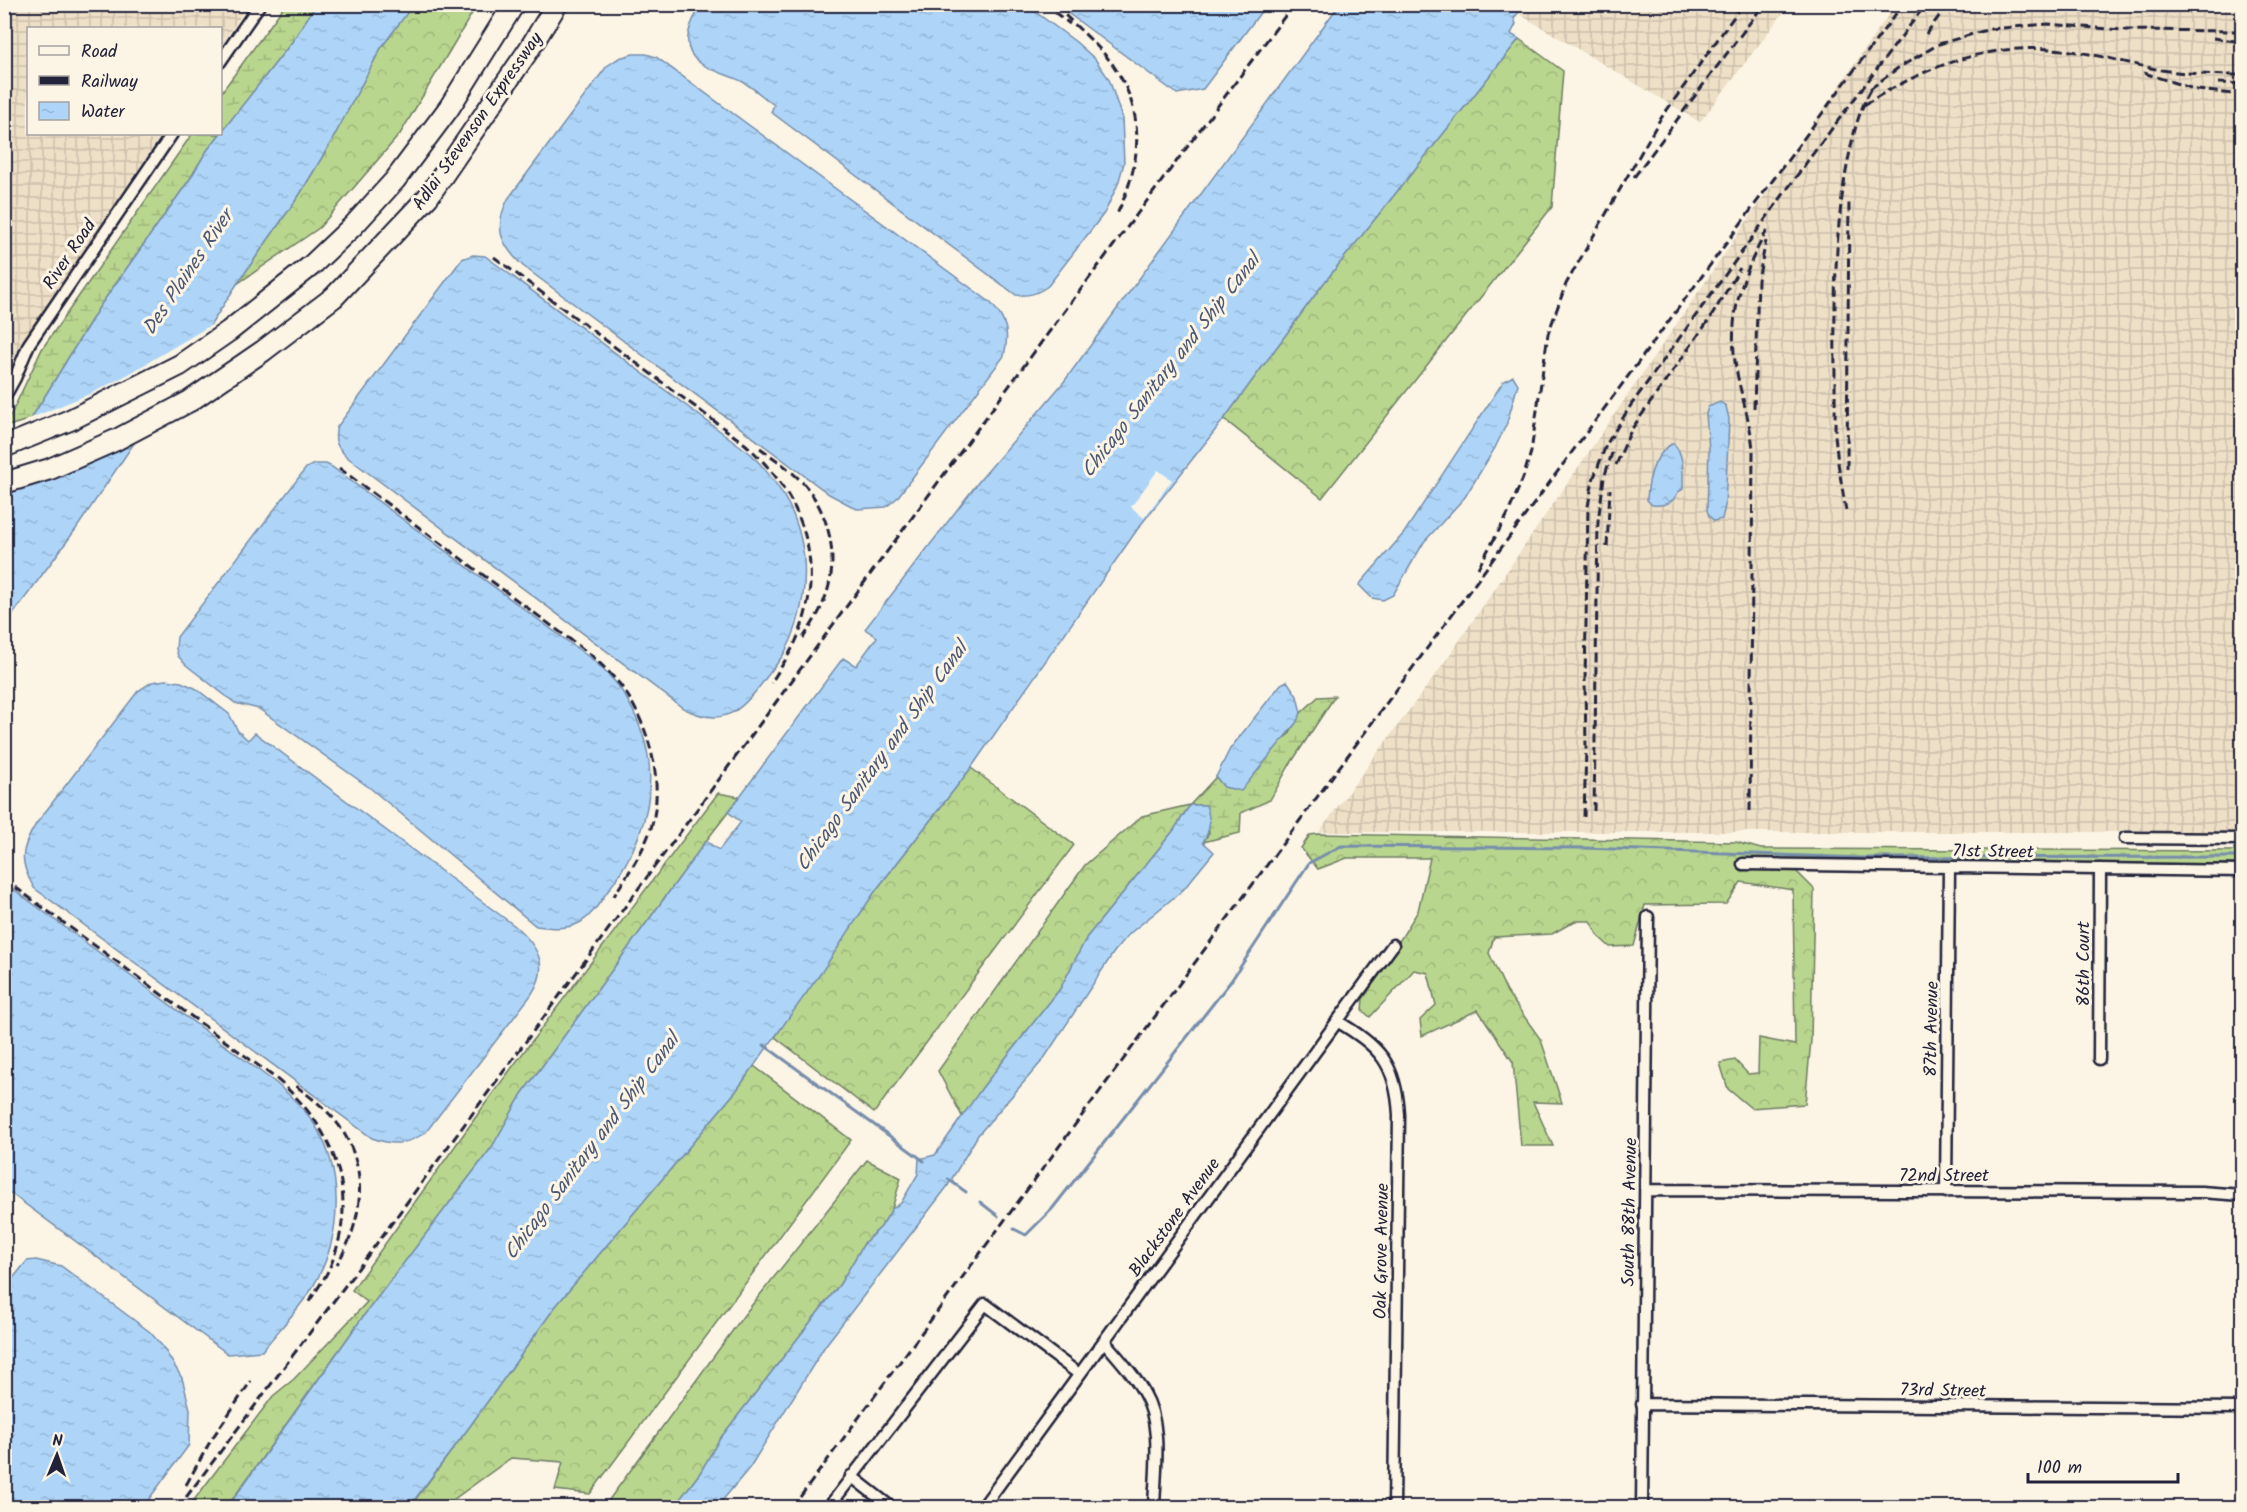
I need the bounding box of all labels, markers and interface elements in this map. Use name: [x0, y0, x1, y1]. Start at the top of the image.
street label: Adlai Stevenson Expressway: [406, 26, 551, 217]
legend: [27, 27, 222, 135]
text: Road: [81, 38, 118, 67]
text: Railway: [81, 68, 138, 97]
text: Water: [81, 98, 126, 127]
water label: Des Plaines River: [135, 200, 245, 342]
street label: River Road: [36, 213, 105, 296]
water label: Chicago Sanitary and Ship Canal: [1074, 244, 1272, 485]
water label: Chicago Sanitary and Ship Canal: [788, 632, 979, 879]
street label: 71st Street: [1952, 837, 2035, 868]
street label: 86th Court: [2070, 920, 2099, 1007]
street label: 87th Avenue: [1917, 981, 1948, 1077]
water label: Chicago Sanitary and Ship Canal: [496, 1024, 691, 1267]
street label: South 88th Avenue: [1615, 1137, 1646, 1287]
street label: Blackstone Avenue: [1122, 1152, 1229, 1284]
street label: 72nd Street: [1899, 1162, 1990, 1191]
street label: Oak Grove Avenue: [1367, 1183, 1398, 1319]
street label: 73rd Street: [1900, 1376, 1987, 1407]
north arrow: [27, 1425, 87, 1485]
text: N: [52, 1429, 63, 1454]
scale bar: [2028, 1446, 2178, 1484]
text: 100 m: [2037, 1454, 2082, 1483]

